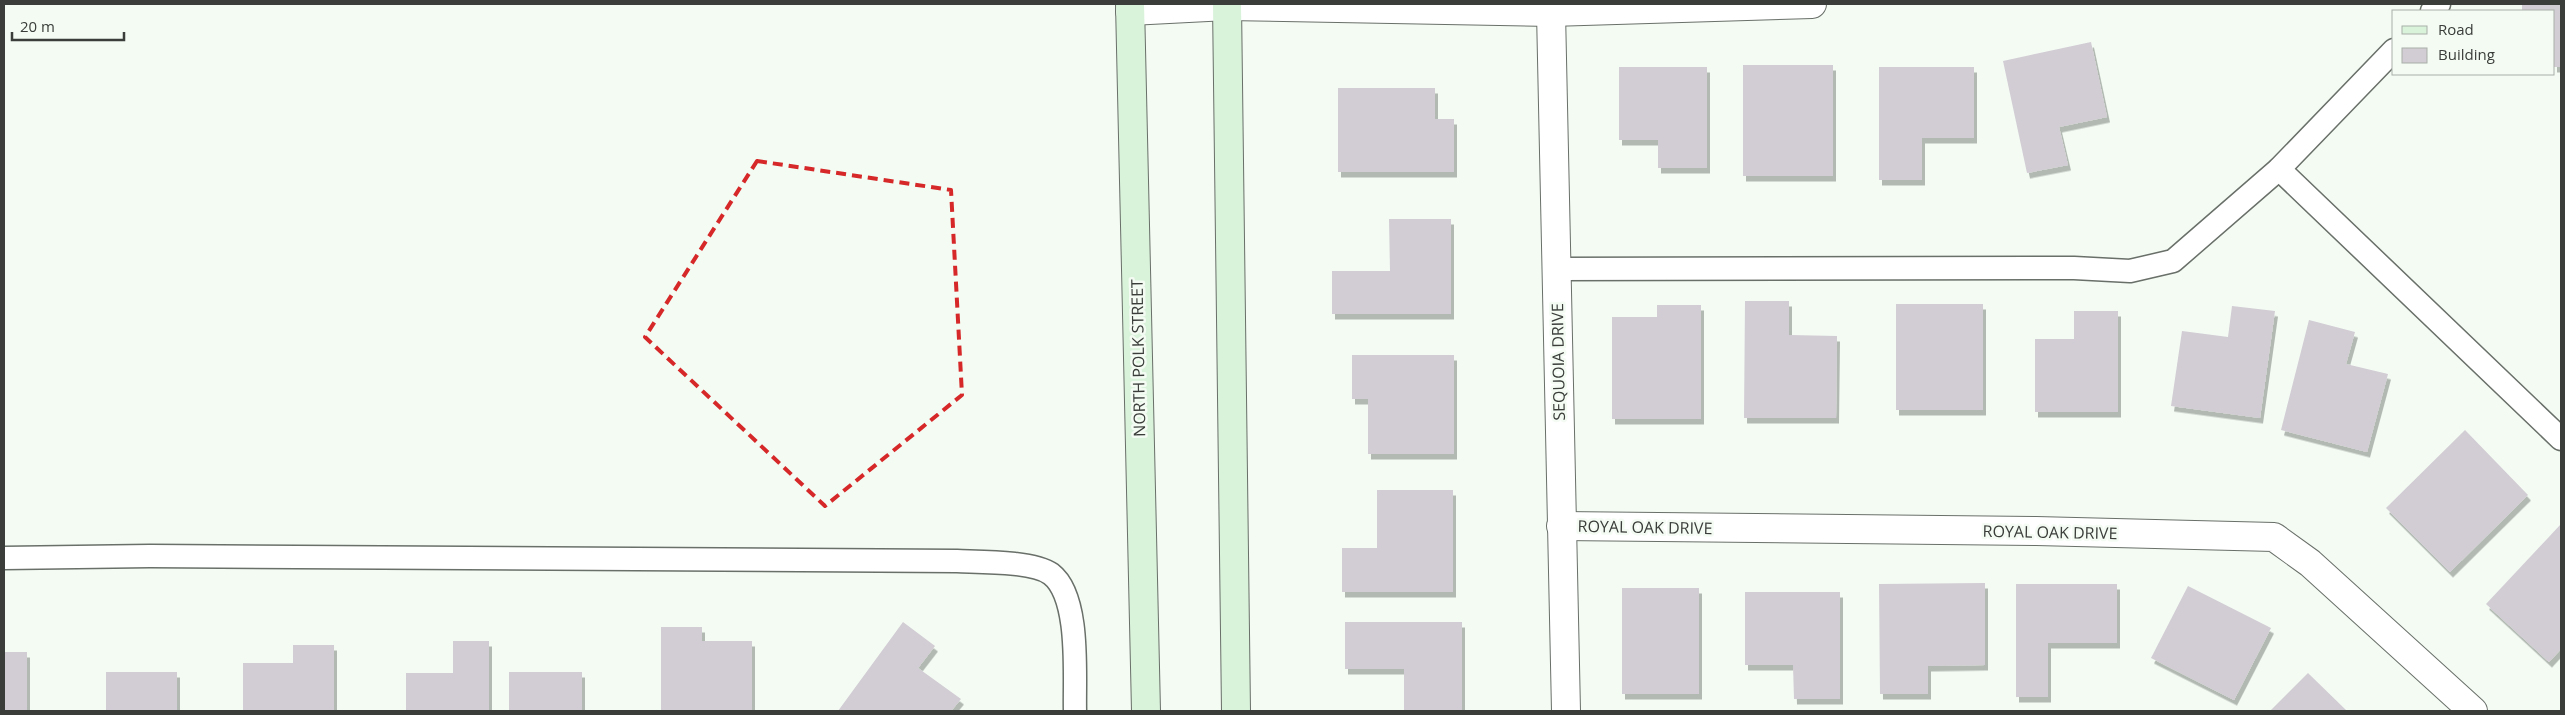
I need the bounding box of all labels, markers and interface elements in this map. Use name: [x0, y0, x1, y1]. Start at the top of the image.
scale bar: [12, 10, 125, 42]
legend: [2392, 10, 2555, 75]
text: 20 m: [20, 16, 55, 36]
text: Road: [2438, 19, 2474, 39]
text: Building: [2438, 44, 2495, 64]
street label: NORTH POLK STREET: [1126, 279, 1150, 437]
street label: SEQUOIA DRIVE: [1546, 303, 1570, 421]
street label: ROYAL OAK DRIVE: [1577, 515, 1713, 539]
street label: ROYAL OAK DRIVE: [1982, 520, 2118, 544]

